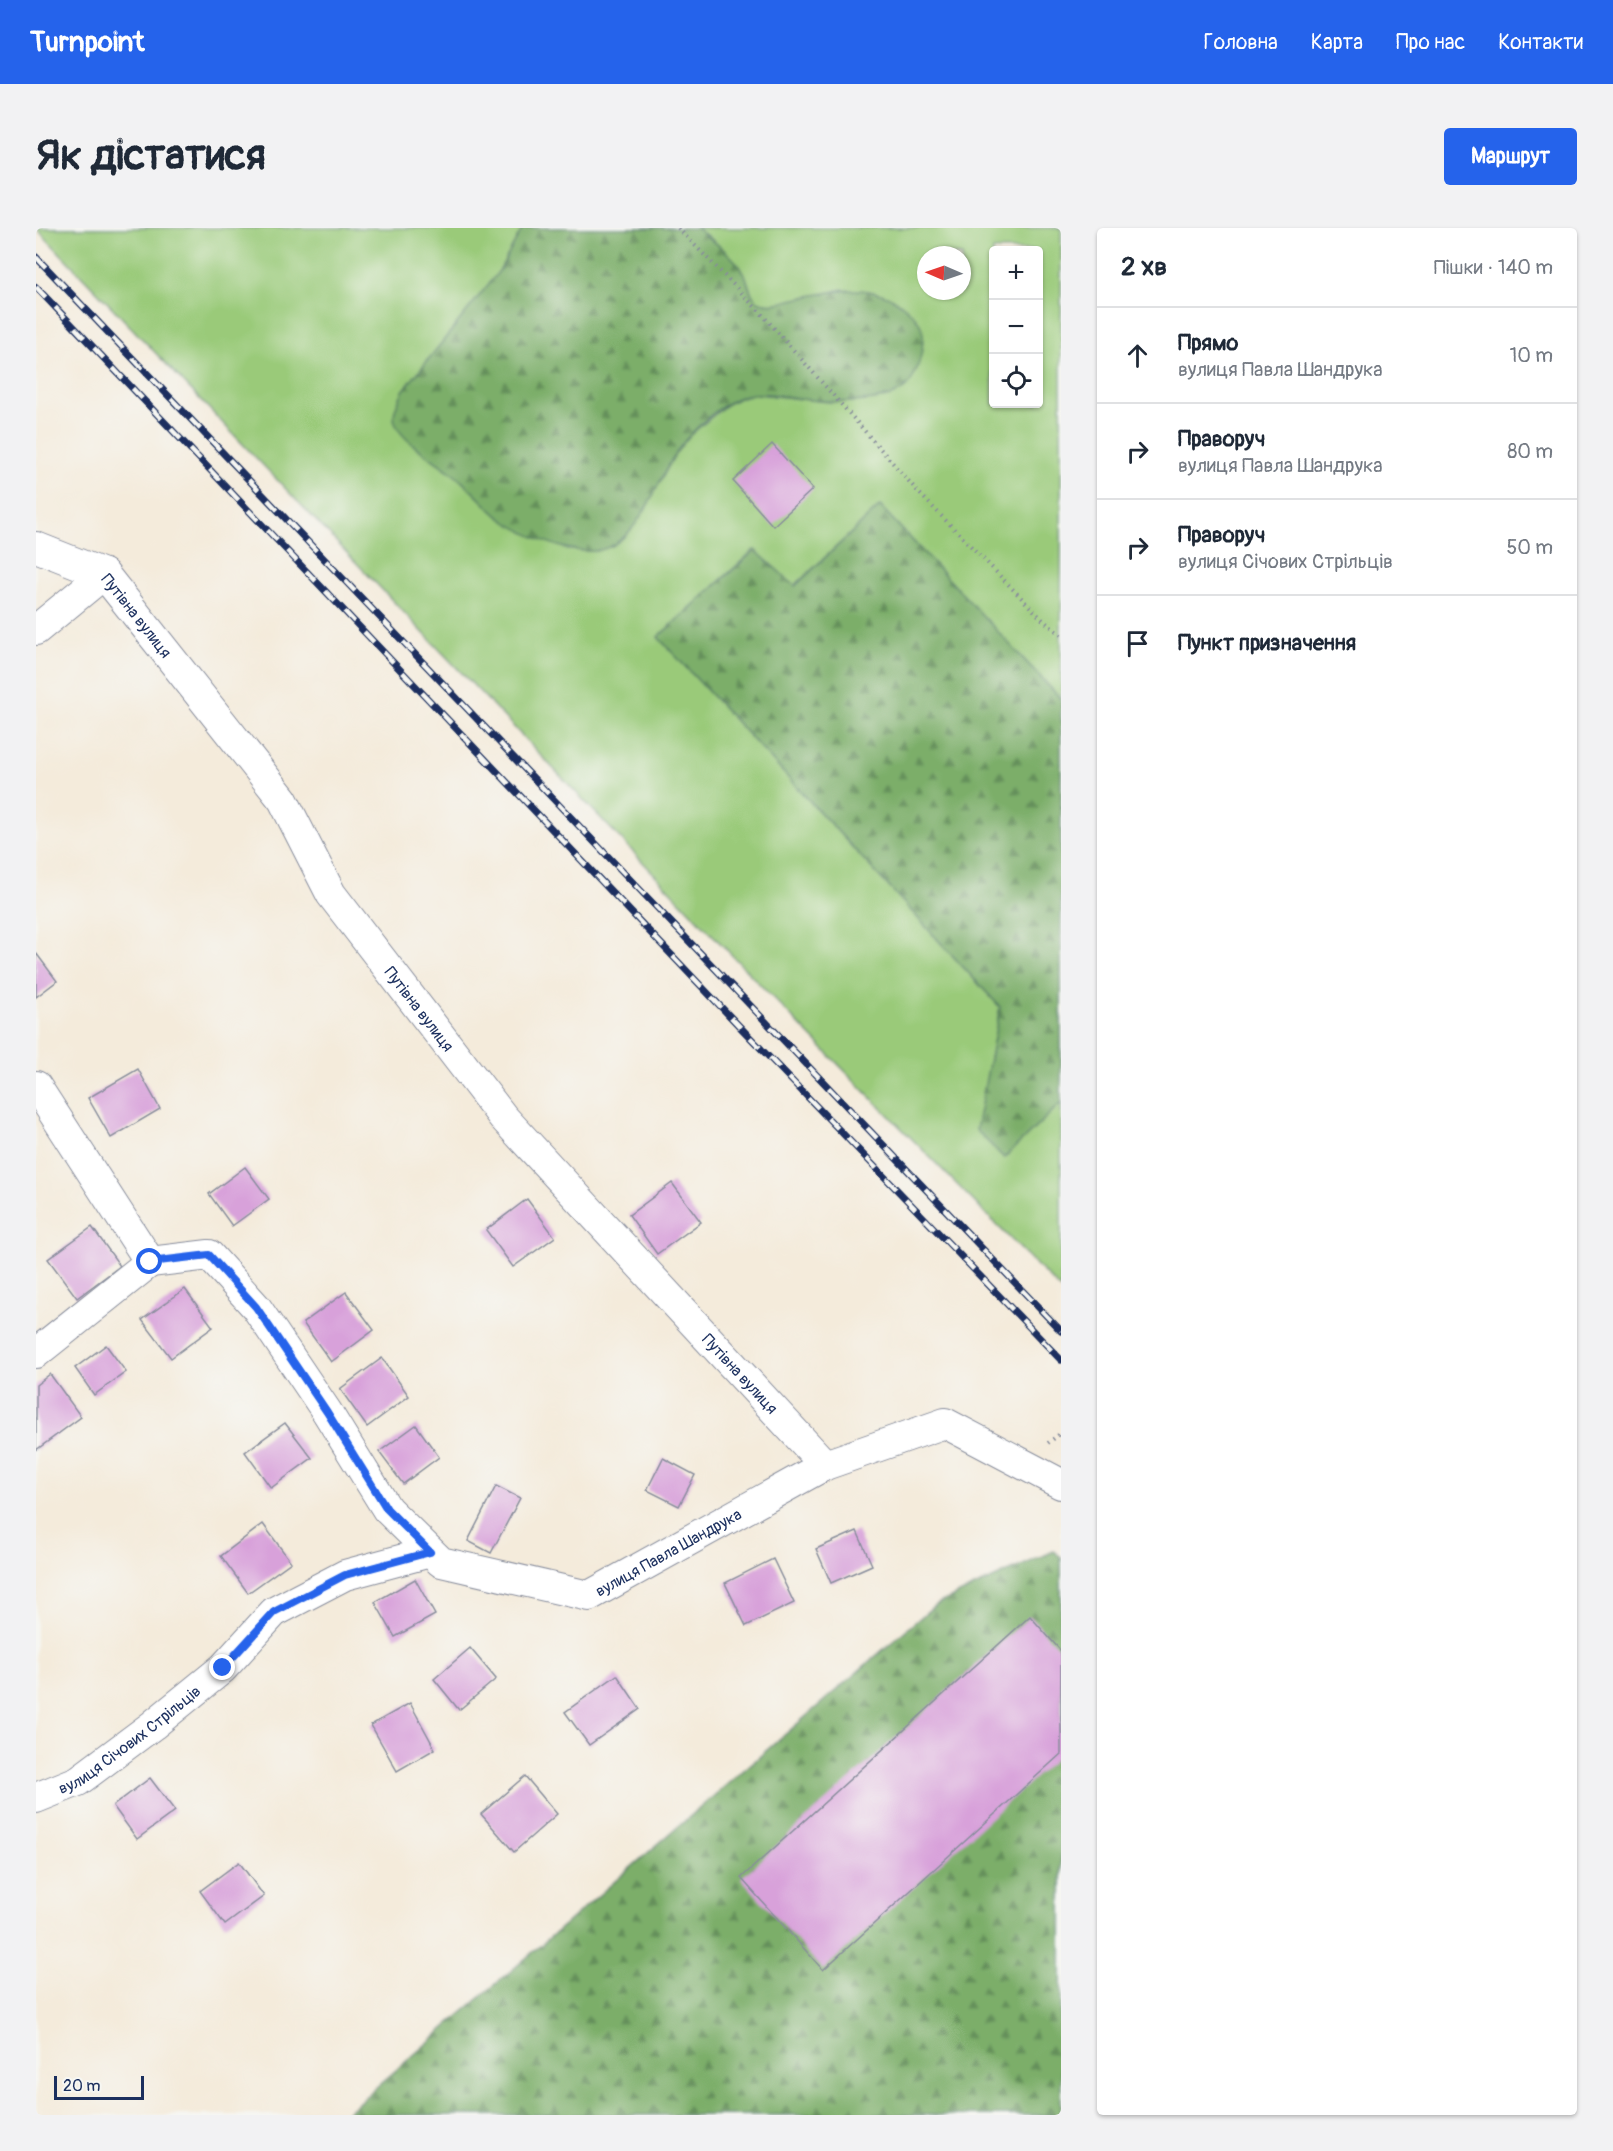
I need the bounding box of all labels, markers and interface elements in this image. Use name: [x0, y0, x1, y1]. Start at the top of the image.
text: Turnpoint: [30, 25, 144, 60]
text: Головна: [1204, 29, 1278, 56]
text: Карта: [1311, 29, 1363, 56]
text: Про нас: [1396, 29, 1465, 56]
text: Контакти: [1498, 29, 1583, 56]
button: Маршрут: [1444, 128, 1577, 185]
text: Як дістатися: [36, 130, 266, 182]
north arrow: [917, 246, 971, 300]
map controls: [989, 246, 1043, 408]
button: +: [989, 246, 1043, 300]
text: 2 хв: [1121, 251, 1167, 283]
text: Пішки · 140 m: [1434, 255, 1553, 280]
button: −: [989, 300, 1043, 354]
text: Прямо: [1178, 329, 1238, 357]
icon: ahead: [1121, 339, 1154, 372]
text: 10 m: [1509, 343, 1553, 368]
button: locate: [989, 354, 1043, 408]
text: вулиця Павла Шандрука: [1178, 357, 1383, 382]
text: Праворуч: [1178, 425, 1265, 453]
icon: right: [1121, 435, 1154, 468]
text: 80 m: [1507, 439, 1553, 464]
text: вулиця Павла Шандрука: [1178, 453, 1383, 478]
text: Праворуч: [1178, 521, 1265, 549]
icon: right: [1121, 531, 1154, 564]
text: 50 m: [1506, 535, 1553, 560]
text: вулиця Січових Стрільців: [1178, 549, 1393, 574]
street label: Путівна вулиця: [97, 570, 176, 662]
icon: arrive: [1121, 627, 1154, 660]
text: Пункт призначення: [1178, 629, 1356, 657]
street label: Путівна вулиця: [380, 963, 458, 1056]
route start: [136, 1248, 162, 1274]
street label: Путівна вулиця: [698, 1330, 782, 1418]
street label: вулиця Павла Шандрука: [592, 1504, 745, 1601]
route end: [209, 1654, 235, 1680]
street label: вулиця Січових Стрільців: [56, 1681, 205, 1799]
scale bar: [54, 2073, 144, 2100]
text: 20 m: [63, 2076, 101, 2096]

